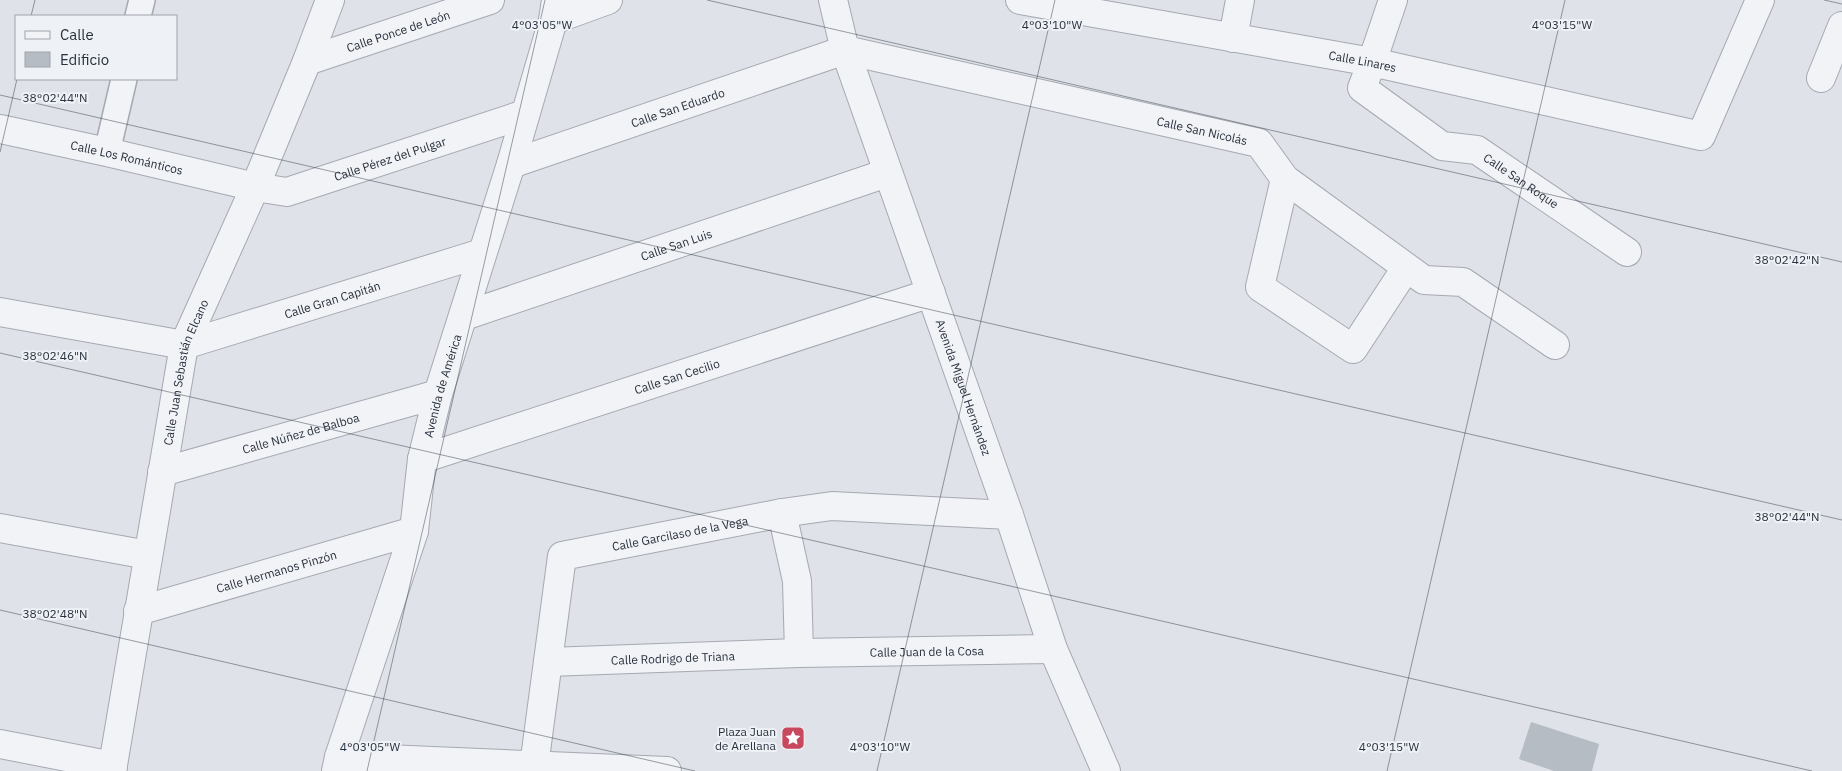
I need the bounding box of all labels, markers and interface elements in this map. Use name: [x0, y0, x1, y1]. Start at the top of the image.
street label: Calle Ponce de León: [344, 6, 452, 55]
legend: [15, 15, 178, 80]
text: 4°03'05"W: [512, 17, 573, 32]
text: 4°03'10"W: [1022, 17, 1083, 32]
text: 4°03'15"W: [1532, 17, 1593, 32]
text: Calle: [60, 25, 94, 44]
street label: Calle Linares: [1328, 47, 1398, 75]
text: Edificio: [60, 50, 109, 69]
street label: Calle San Eduardo: [629, 84, 727, 130]
text: 38°02'44"N: [22, 90, 88, 105]
street label: Calle San Nicolás: [1155, 113, 1249, 148]
street label: Calle Pérez del Pulgar: [332, 133, 448, 184]
street label: Calle Los Románticos: [69, 137, 185, 177]
street label: Calle San Roque: [1481, 149, 1562, 211]
street label: Calle San Luis: [639, 225, 714, 263]
text: 38°02'42"N: [1754, 252, 1820, 267]
street label: Calle Gran Capitán: [282, 277, 382, 321]
street label: Calle Juan Sebastián Elcano: [160, 296, 211, 446]
street label: Avenida Miguel Hernández: [933, 317, 995, 458]
street label: Avenida de América: [420, 331, 464, 439]
text: 38°02'46"N: [22, 348, 88, 363]
street label: Calle San Cecilio: [632, 355, 722, 397]
street label: Calle Núñez de Balboa: [240, 409, 361, 457]
text: 38°02'44"N: [1754, 509, 1820, 524]
street label: Calle Garcilaso de la Vega: [611, 512, 750, 554]
street label: Calle Hermanos Pinzón: [214, 546, 338, 595]
text: 38°02'48"N: [22, 606, 88, 621]
street label: Calle Juan de la Cosa: [870, 643, 985, 659]
street label: Calle Rodrigo de Triana: [611, 648, 736, 667]
place label: Plaza Juan de Arellana: [715, 724, 777, 753]
place icon: Plaza Juan de Arellana: [780, 725, 806, 751]
text: 4°03'05"W: [340, 739, 401, 754]
text: 4°03'10"W: [850, 739, 911, 754]
text: 4°03'15"W: [1359, 739, 1420, 754]

